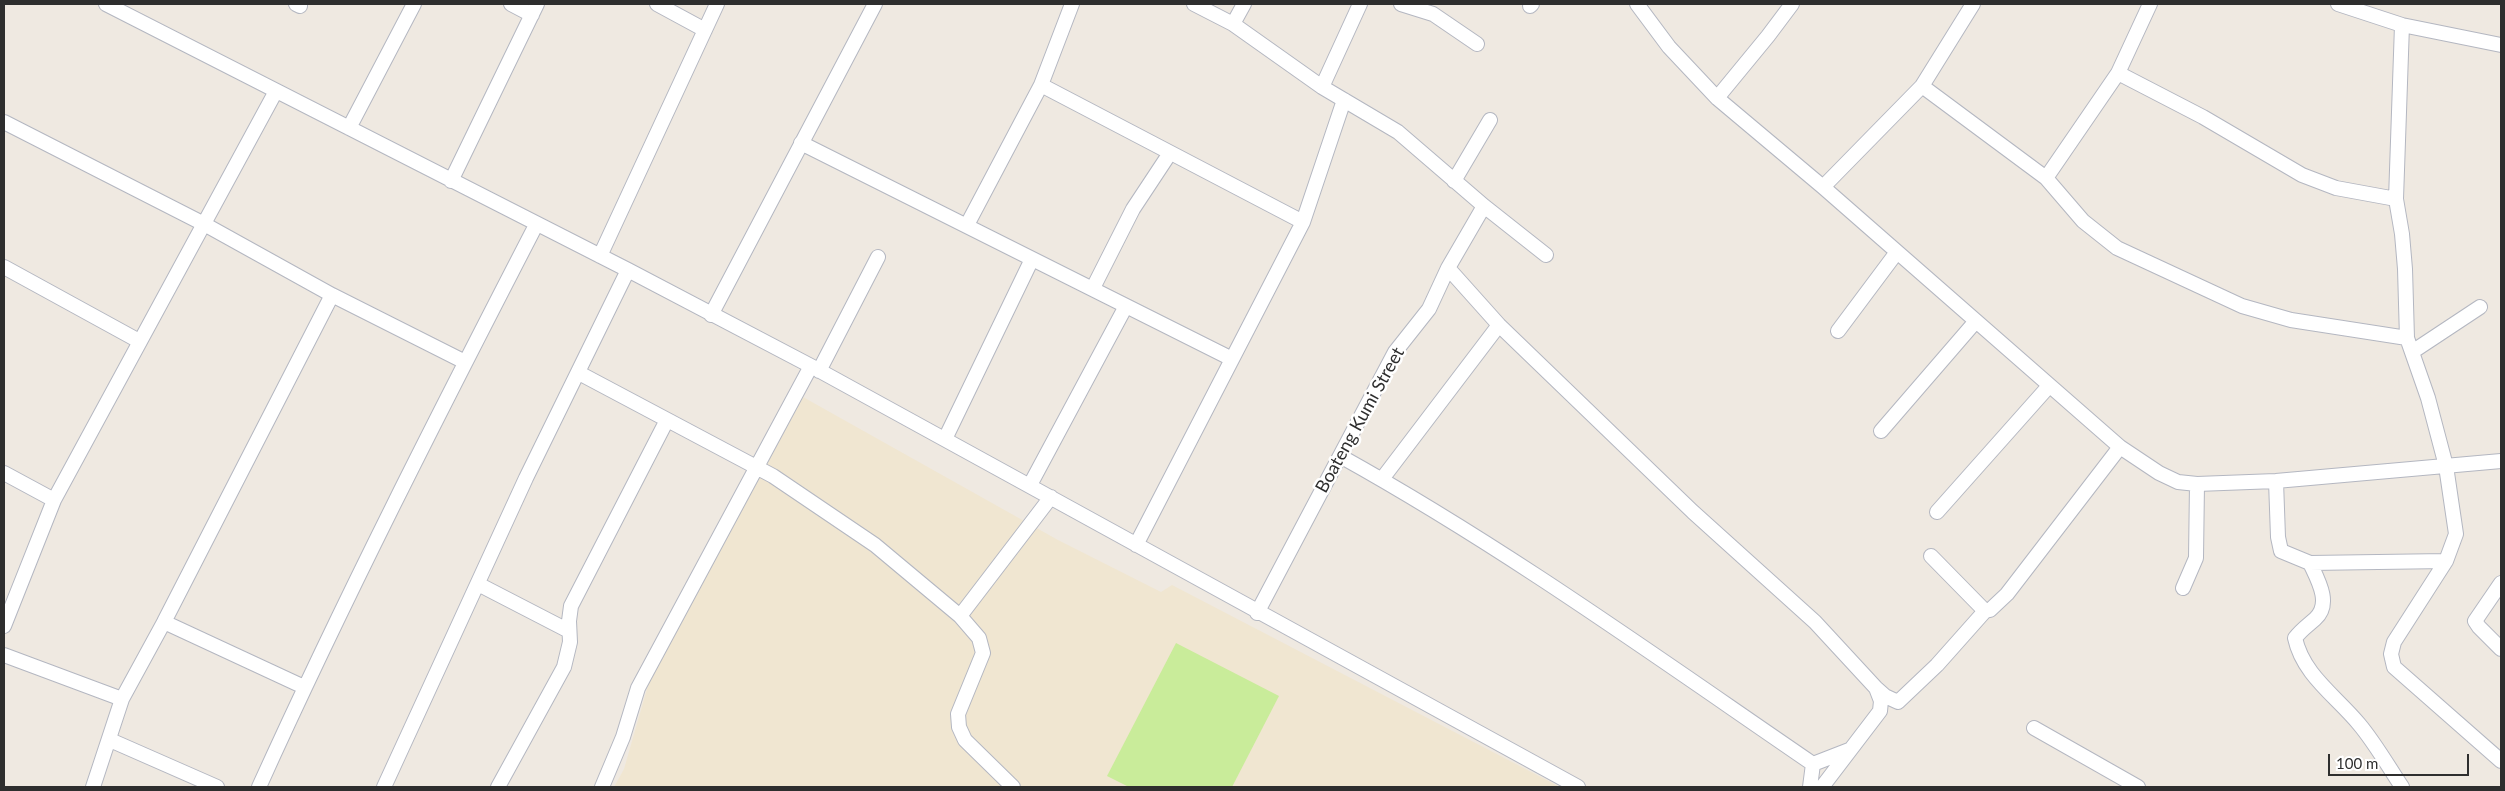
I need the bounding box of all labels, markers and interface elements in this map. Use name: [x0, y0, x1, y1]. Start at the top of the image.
street label: Boateng Kumi Street: [1311, 343, 1409, 497]
scale bar: [2330, 744, 2471, 776]
text: 100 m: [2336, 754, 2378, 772]

